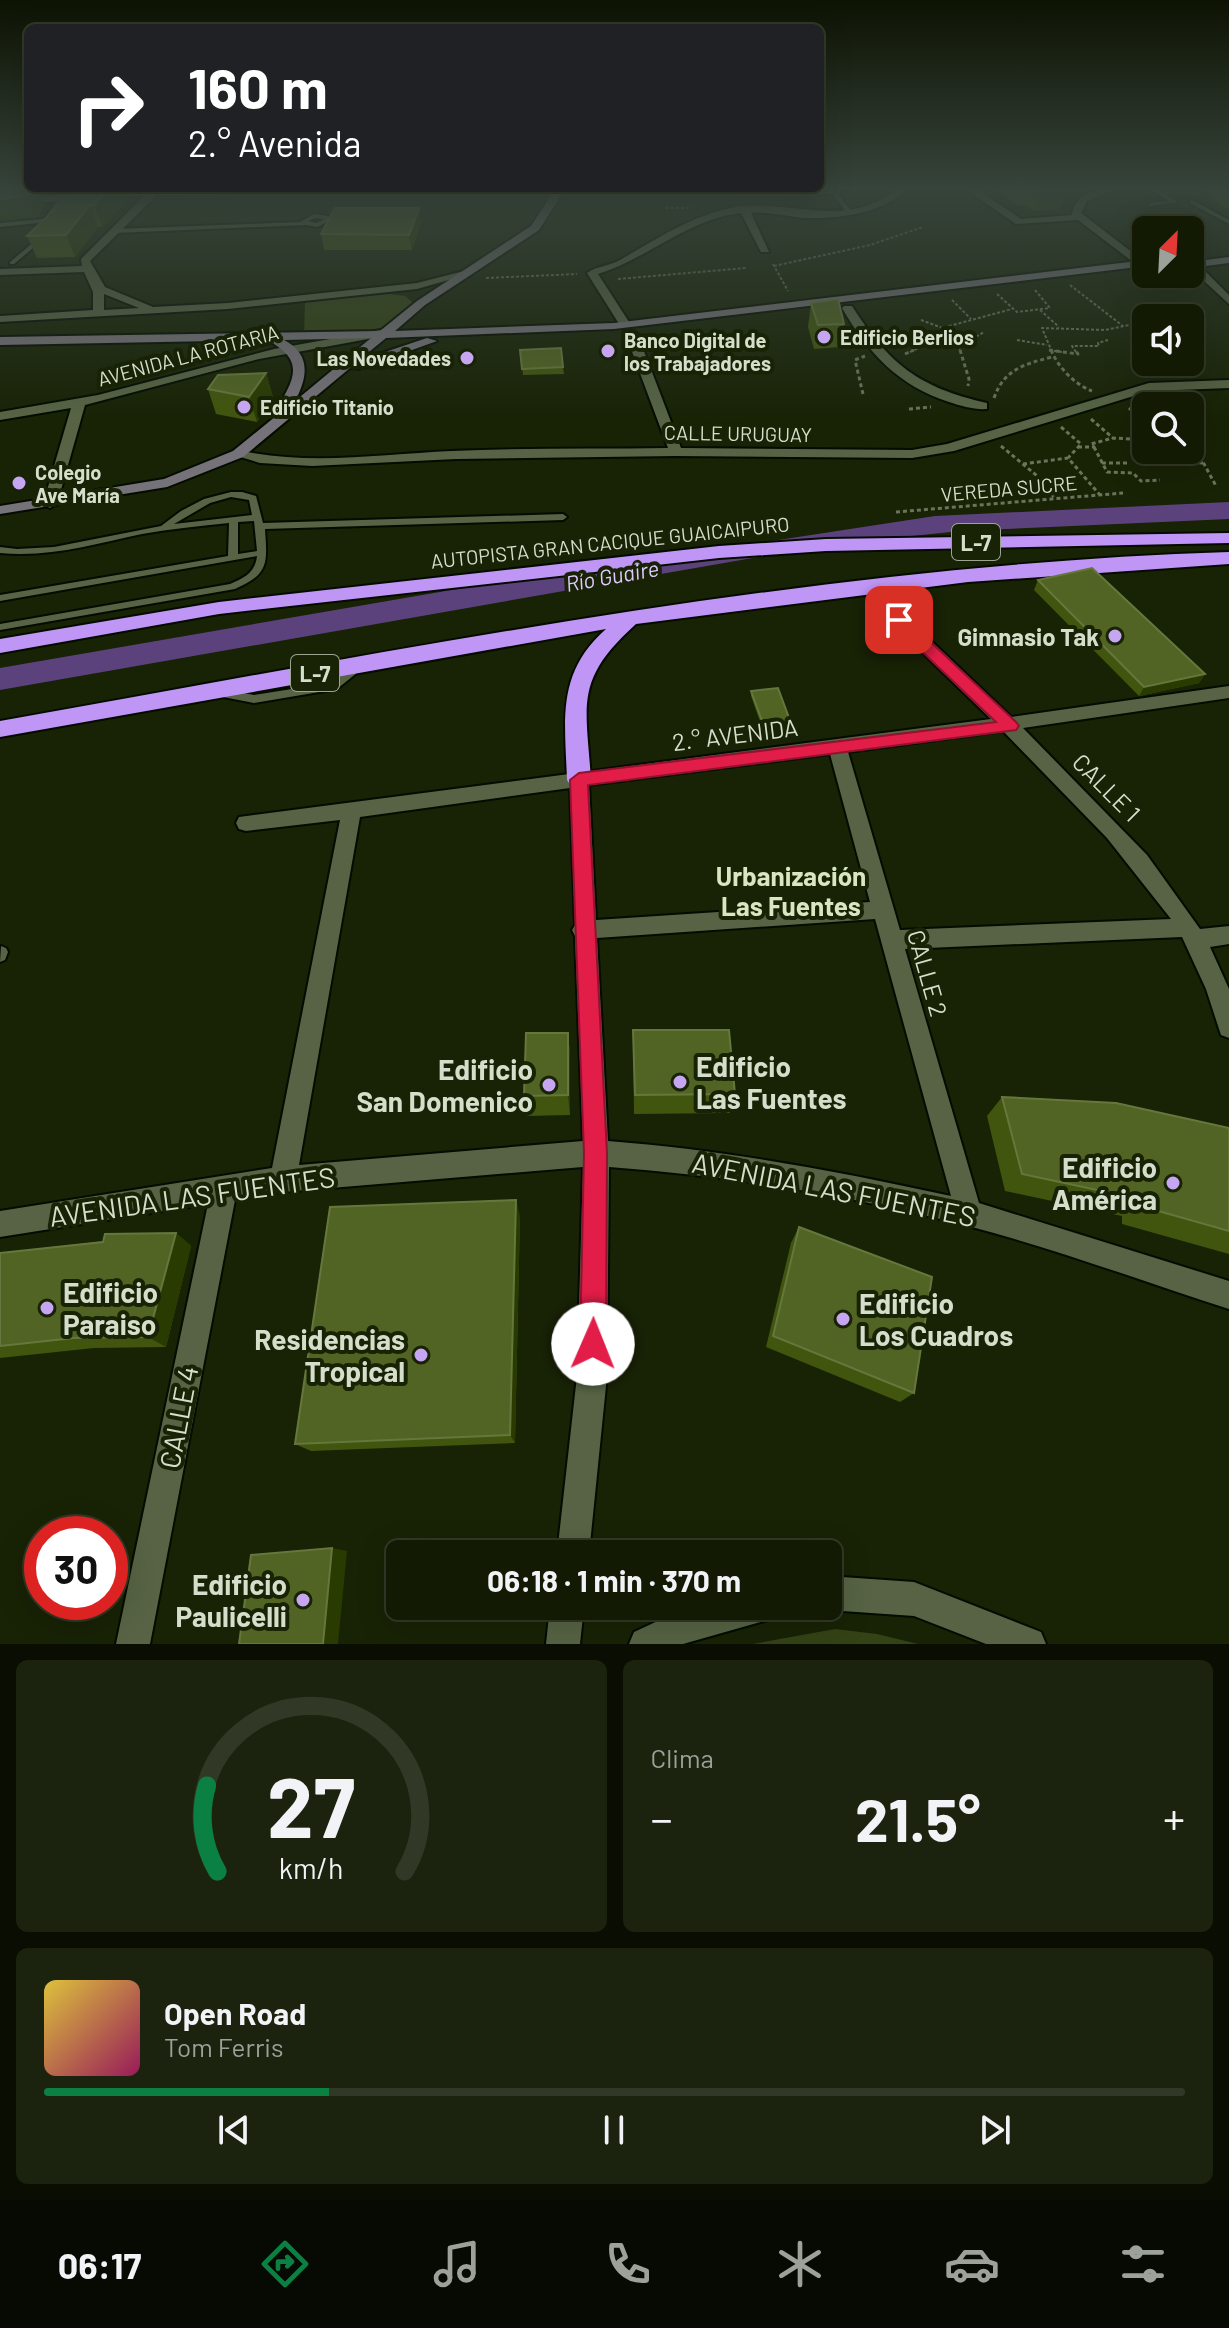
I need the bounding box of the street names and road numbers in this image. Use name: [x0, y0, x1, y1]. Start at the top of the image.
street label: AVENIDA LA ROTARIA: [95, 319, 281, 391]
street label: CALLE URUGUAY: [664, 420, 812, 446]
street label: VEREDA SUCRE: [940, 470, 1078, 506]
street label: AUTOPISTA GRAN CACIQUE GUAICAIPURO: [429, 511, 791, 573]
road number: L-7: [952, 524, 1000, 560]
road number: L-7: [291, 655, 339, 691]
street label: 2.° AVENIDA: [670, 712, 800, 756]
street label: CALLE 1: [1067, 747, 1147, 827]
street label: CALLE 2: [902, 926, 954, 1020]
street label: AVENIDA LAS FUENTES: [689, 1145, 979, 1233]
street label: AVENIDA LAS FUENTES: [47, 1159, 337, 1233]
street label: CALLE 4: [151, 1363, 205, 1471]

